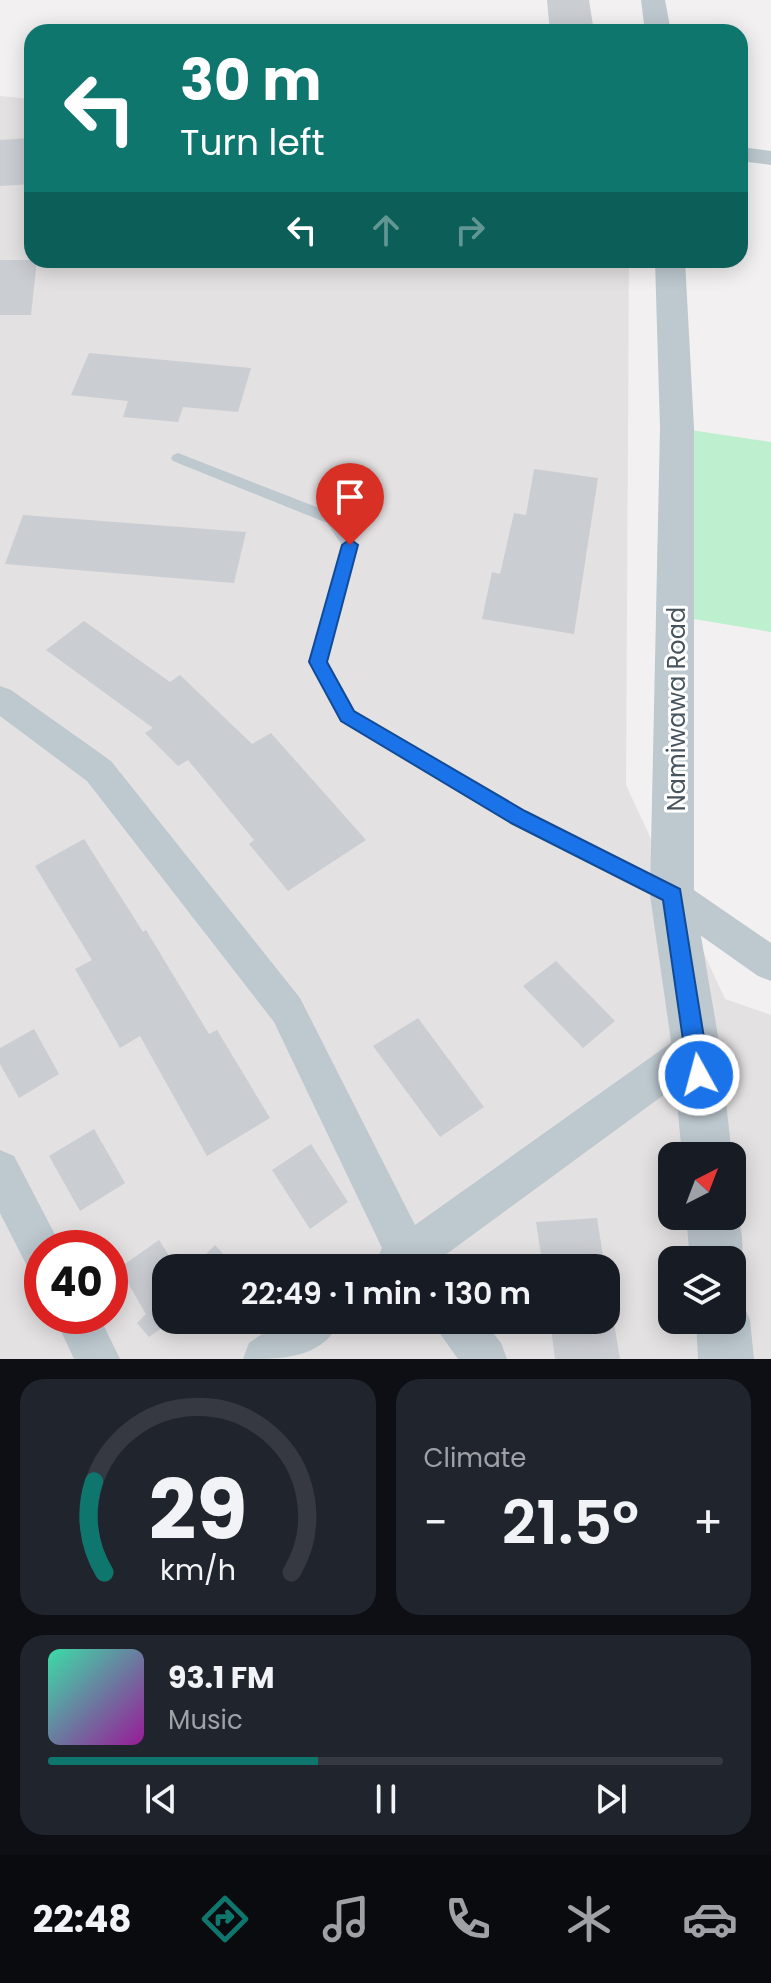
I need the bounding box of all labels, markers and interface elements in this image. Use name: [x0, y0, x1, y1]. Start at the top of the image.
text: 30 m: [180, 41, 322, 120]
icon: left: [48, 56, 152, 160]
text: Turn left: [180, 117, 325, 168]
icon: left: [280, 208, 324, 252]
icon: ahead: [364, 208, 408, 252]
icon: right: [448, 208, 492, 252]
pin: [316, 463, 384, 545]
icon: arrive: [328, 475, 372, 519]
street label: Namiwawa Road: [660, 607, 693, 811]
position arrow: [657, 1033, 741, 1117]
north arrow: [658, 1142, 746, 1230]
map controls: [658, 1142, 746, 1334]
speed limit sign: 40: [24, 1230, 128, 1334]
button: layers: [658, 1246, 746, 1334]
text: 22:49 · 1 min · 130 m: [241, 1272, 531, 1315]
text: Climate: [424, 1440, 526, 1476]
text: 29: [148, 1452, 247, 1568]
text: 21.5°: [502, 1481, 639, 1565]
text: −: [424, 1492, 448, 1553]
text: +: [693, 1492, 723, 1553]
text: km/h: [160, 1550, 236, 1590]
text: 93.1 FM: [168, 1656, 275, 1699]
text: Music: [168, 1702, 243, 1738]
icon: previous: [139, 1777, 183, 1821]
icon: pause: [364, 1777, 408, 1821]
icon: next: [589, 1777, 633, 1821]
icon: directions: [197, 1891, 253, 1947]
icon: music: [318, 1891, 374, 1947]
icon: phone: [440, 1891, 496, 1947]
icon: climate: [561, 1891, 617, 1947]
icon: car: [682, 1891, 738, 1947]
text: 22:48: [33, 1894, 132, 1945]

